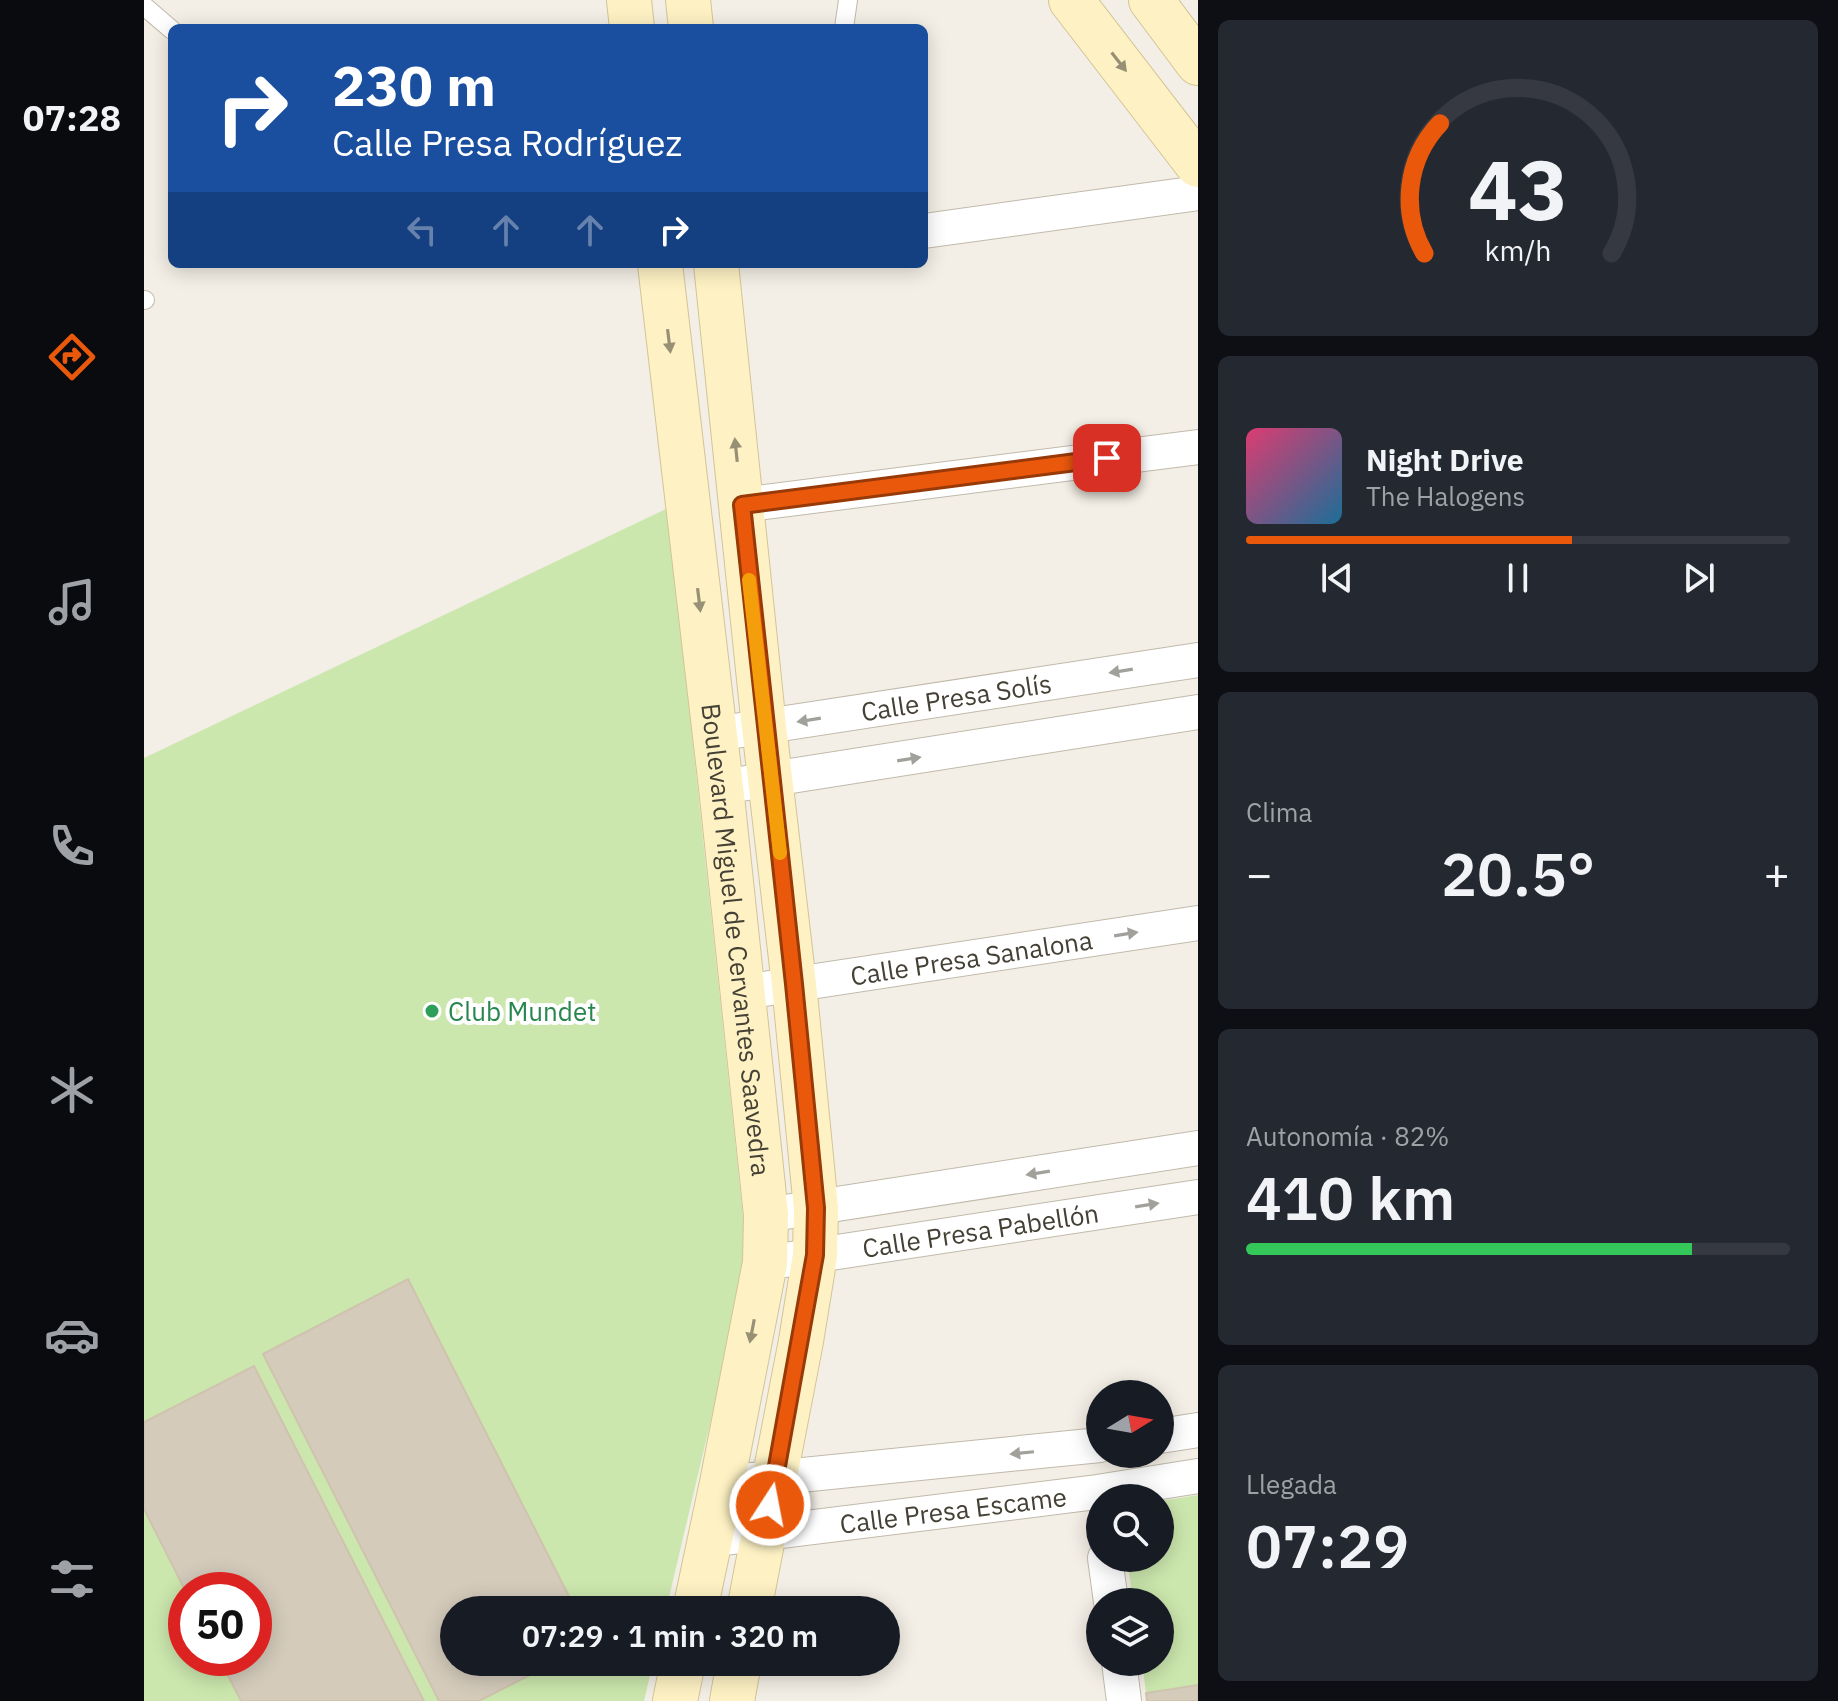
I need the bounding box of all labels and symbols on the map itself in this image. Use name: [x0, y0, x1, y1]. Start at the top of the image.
one-way arrow: [1110, 52, 1126, 72]
one-way arrow: [662, 329, 675, 354]
pin: [1073, 424, 1141, 492]
one-way arrow: [729, 437, 742, 462]
one-way arrow: [693, 588, 706, 613]
street label: Calle Presa Solís: [859, 666, 1054, 728]
one-way arrow: [1108, 666, 1133, 678]
street label: Boulevard Miguel de Cervantes Saavedra: [694, 701, 779, 1178]
one-way arrow: [796, 714, 821, 727]
one-way arrow: [897, 752, 922, 765]
street label: Calle Presa Sanalona: [848, 922, 1095, 993]
one-way arrow: [1113, 927, 1138, 940]
place label: Club Mundet: [448, 994, 596, 1028]
marker: Club Mundet: [423, 1002, 441, 1020]
one-way arrow: [1025, 1167, 1050, 1180]
street label: Calle Presa Pabellón: [860, 1195, 1101, 1265]
one-way arrow: [1134, 1198, 1159, 1211]
one-way arrow: [745, 1319, 758, 1344]
north arrow: [1086, 1380, 1174, 1468]
one-way arrow: [1010, 1446, 1035, 1459]
position arrow: [728, 1463, 812, 1547]
street label: Calle Presa Escame: [838, 1479, 1068, 1541]
speed limit sign: 50: [168, 1572, 272, 1676]

